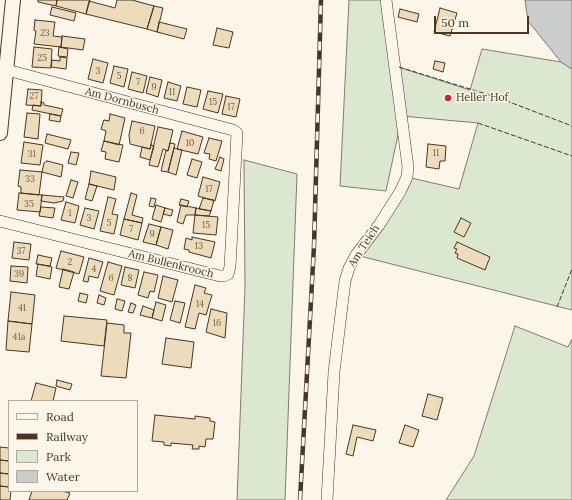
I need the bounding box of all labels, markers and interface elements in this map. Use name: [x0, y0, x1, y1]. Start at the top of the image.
scale bar: [436, 8, 531, 34]
text: 50 m: [441, 15, 469, 30]
house number: 23: [40, 28, 50, 38]
house number: 25: [37, 53, 47, 63]
house number: 3: [95, 66, 101, 76]
house number: 5: [117, 71, 121, 81]
house number: 7: [136, 77, 140, 87]
house number: 9: [151, 82, 157, 92]
street label: Am Dornbusch: [83, 85, 161, 117]
house number: 11: [169, 87, 175, 97]
house number: 27: [30, 91, 38, 101]
place label: Heller Hof: [456, 91, 508, 105]
marker: Heller Hof: [443, 93, 453, 103]
house number: 15: [209, 97, 217, 107]
house number: 17: [227, 102, 235, 112]
house number: 6: [139, 126, 145, 136]
house number: 10: [186, 138, 194, 148]
house number: 11: [433, 148, 439, 158]
house number: 31: [28, 149, 36, 159]
house number: 33: [25, 174, 35, 184]
house number: 17: [205, 184, 213, 194]
house number: 35: [24, 199, 34, 209]
house number: 1: [68, 208, 72, 218]
house number: 3: [86, 213, 92, 223]
house number: 5: [107, 218, 111, 228]
house number: 15: [202, 220, 210, 230]
street label: Am Teich: [346, 222, 382, 270]
house number: 7: [129, 224, 133, 234]
house number: 9: [149, 229, 155, 239]
house number: 13: [195, 241, 203, 251]
house number: 37: [17, 246, 25, 256]
street label: Am Bullenkrooch: [127, 247, 215, 281]
house number: 2: [68, 257, 72, 267]
house number: 4: [92, 264, 96, 274]
house number: 39: [14, 269, 24, 279]
house number: 6: [108, 273, 114, 283]
house number: 8: [127, 273, 133, 283]
house number: 14: [196, 299, 204, 309]
house number: 41: [18, 303, 26, 313]
house number: 16: [213, 318, 221, 328]
house number: 41a: [13, 332, 25, 342]
legend: [8, 400, 138, 492]
text: Road: [46, 409, 74, 424]
text: Railway: [46, 429, 88, 444]
text: Park: [46, 449, 71, 464]
text: Water: [46, 469, 80, 484]

